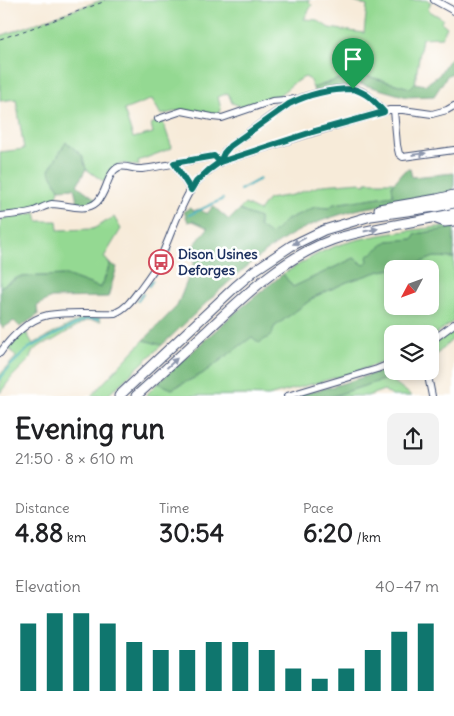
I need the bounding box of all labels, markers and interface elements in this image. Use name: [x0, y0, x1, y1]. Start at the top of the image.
pin: [332, 38, 374, 89]
icon: arrive: [339, 45, 367, 73]
one-way arrow: [412, 150, 428, 158]
one-way arrow: [363, 226, 379, 234]
one-way arrow: [292, 237, 307, 245]
place label: Dison Usines Deforges: [178, 245, 258, 279]
bus stop icon: Dison Usines Deforges: [148, 249, 174, 275]
north arrow: [384, 260, 439, 315]
map controls: [384, 260, 439, 380]
button: layers: [384, 325, 439, 380]
one-way arrow: [166, 357, 178, 369]
text: Evening run: [15, 411, 165, 447]
button: share: [387, 413, 439, 465]
text: 21:50 · 8 × 610 m: [15, 448, 133, 468]
text: Distance: [15, 499, 70, 517]
text: Time: [159, 499, 189, 517]
text: Pace: [303, 499, 333, 517]
text: 4.88: [15, 517, 63, 549]
text: 30:54: [159, 517, 224, 549]
text: 6:20: [303, 517, 353, 549]
text: km: [63, 528, 86, 546]
text: /km: [353, 528, 381, 546]
text: Elevation: [15, 576, 81, 596]
text: 40–47 m: [375, 576, 439, 596]

